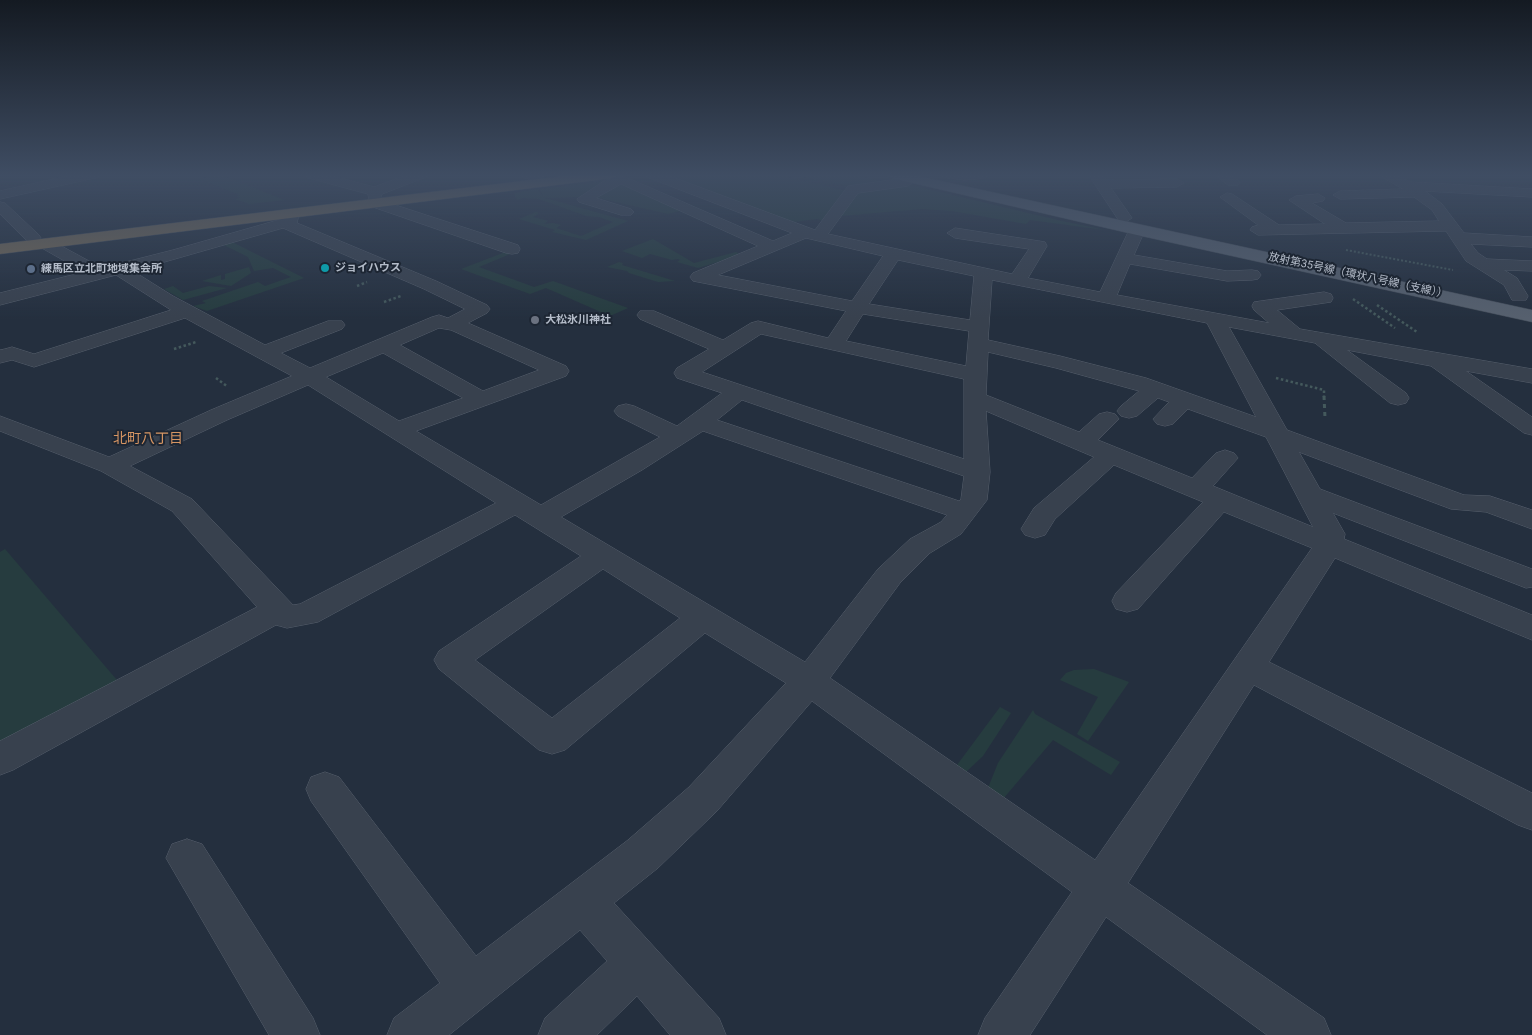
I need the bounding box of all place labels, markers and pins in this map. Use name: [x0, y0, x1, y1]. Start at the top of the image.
place label: ジョイハウス: [335, 261, 401, 275]
place label: 練馬区立北町地域集会所: [41, 262, 162, 276]
marker: ジョイハウス: [319, 262, 331, 274]
marker: 練馬区立北町地域集会所: [25, 263, 37, 275]
place label: 大松氷川神社: [545, 313, 611, 327]
marker: 大松氷川神社: [529, 314, 541, 326]

